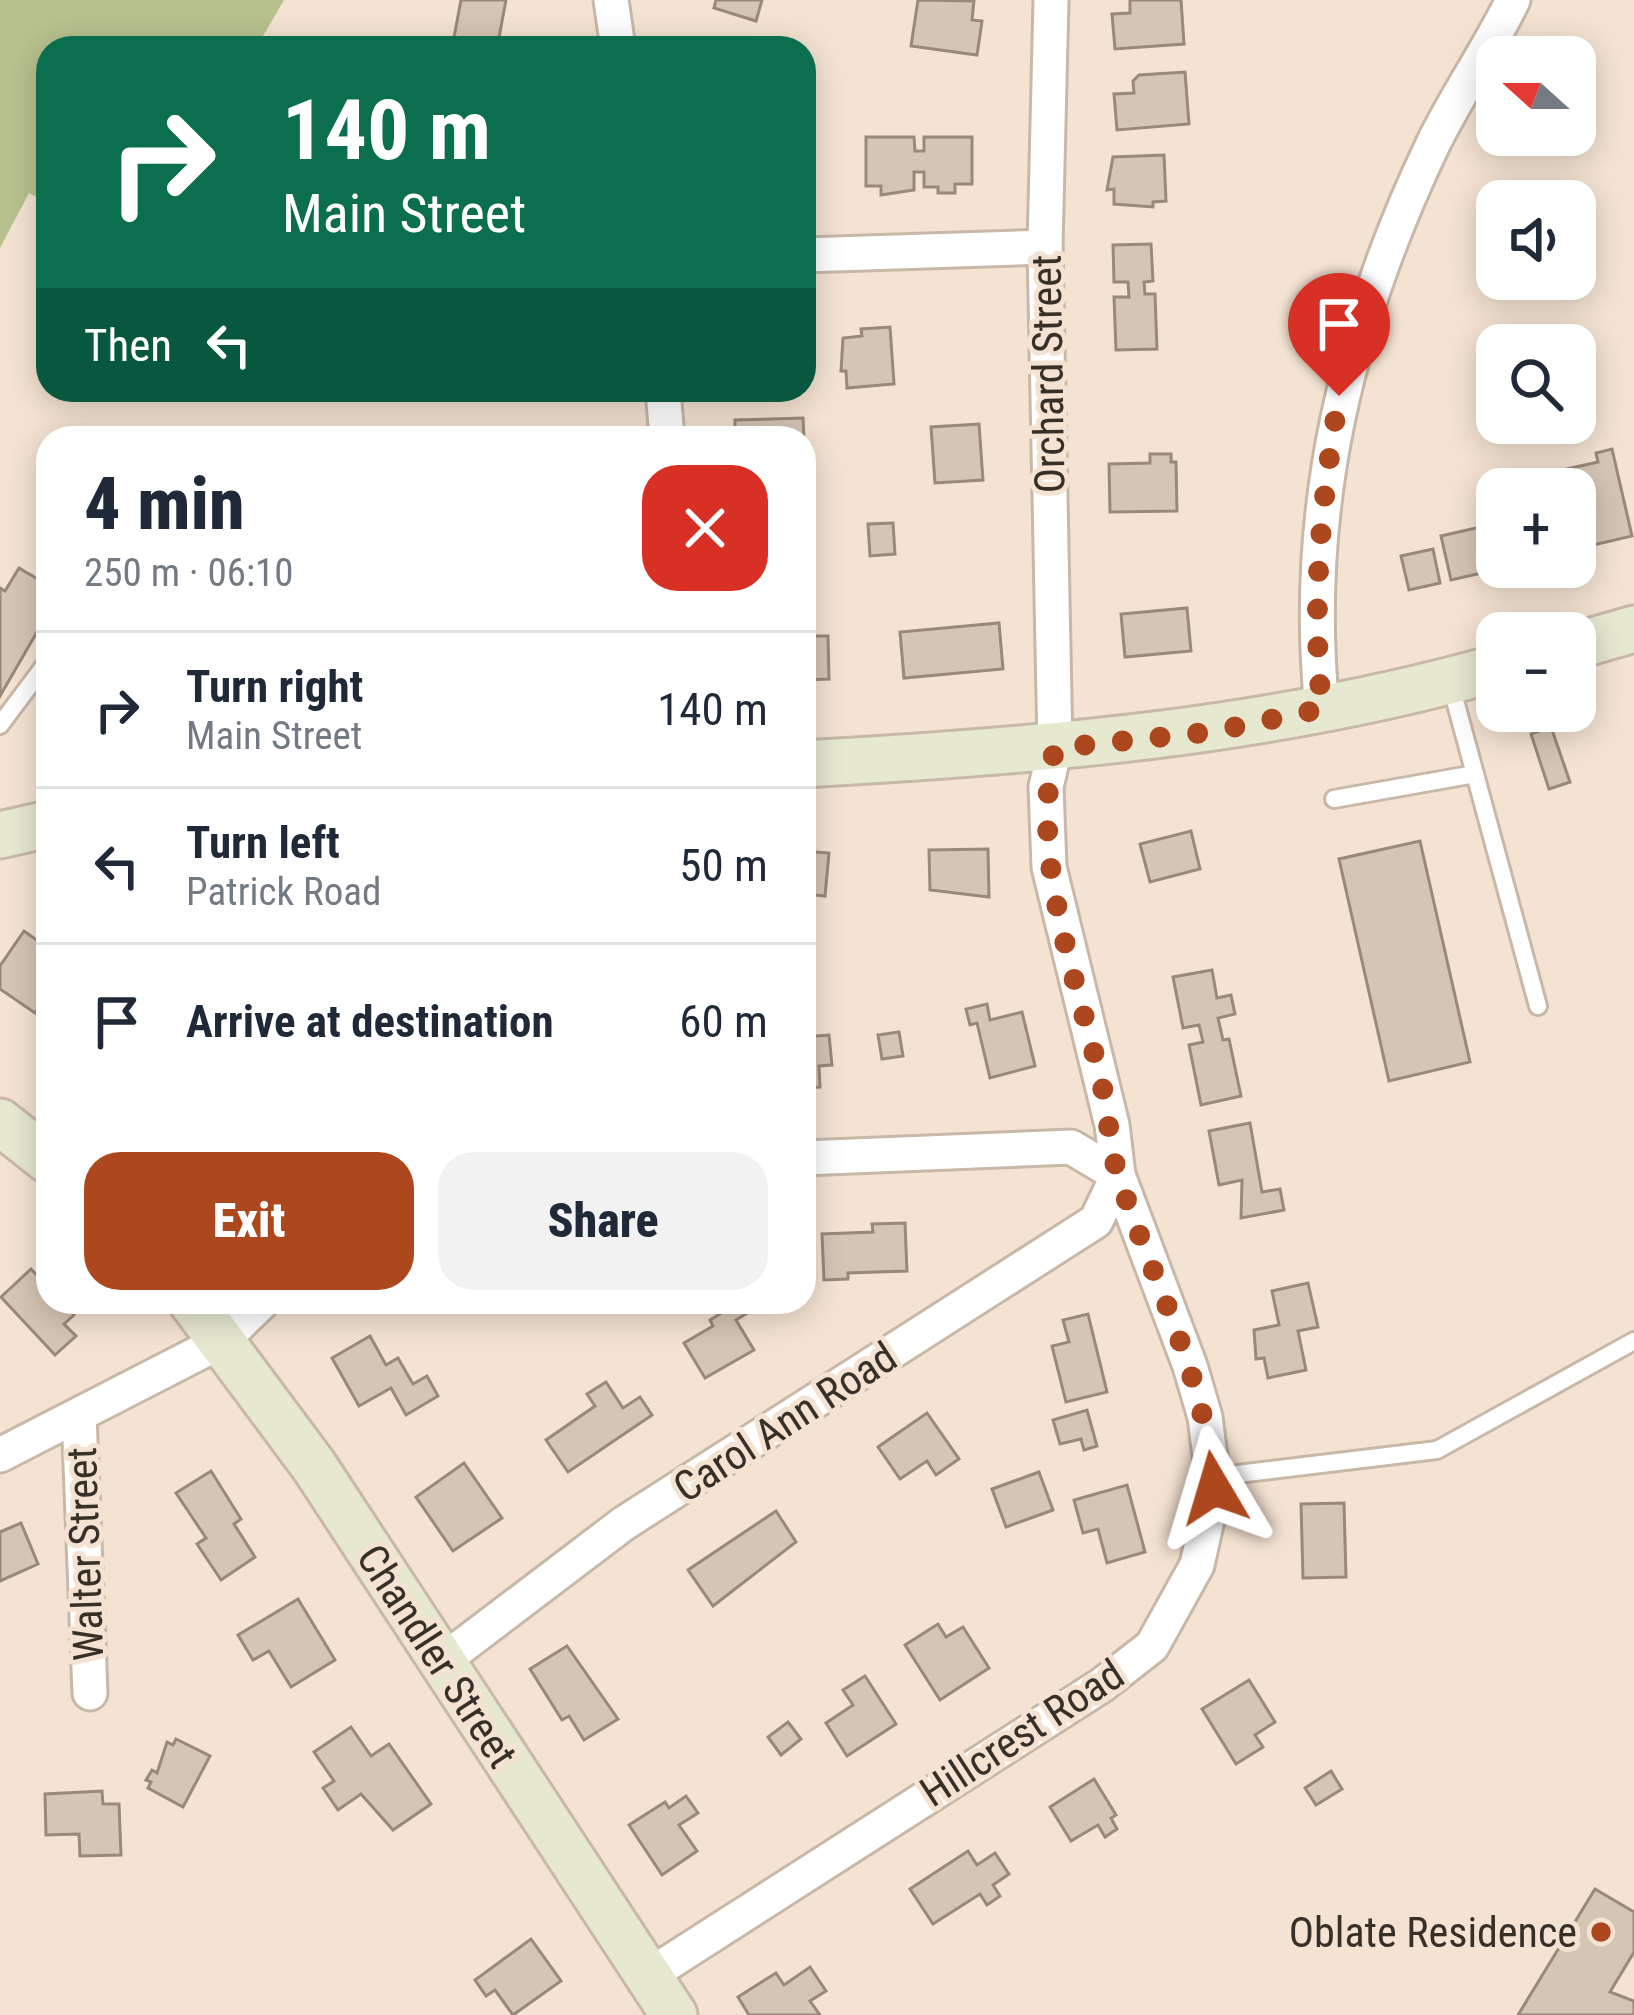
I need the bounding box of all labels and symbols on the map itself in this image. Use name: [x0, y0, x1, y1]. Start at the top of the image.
north arrow: [1476, 36, 1596, 156]
street label: Orchard Street: [1021, 254, 1075, 494]
pin: [1288, 273, 1390, 396]
street label: Carol Ann Road: [664, 1332, 906, 1512]
position arrow: [1151, 1425, 1277, 1551]
street label: Walter Street: [57, 1446, 113, 1662]
street label: Chandler Street: [347, 1535, 527, 1777]
street label: Hillcrest Road: [911, 1649, 1133, 1817]
place label: Oblate Residence: [1289, 1908, 1577, 1957]
marker: Oblate Residence: [1588, 1919, 1614, 1945]

